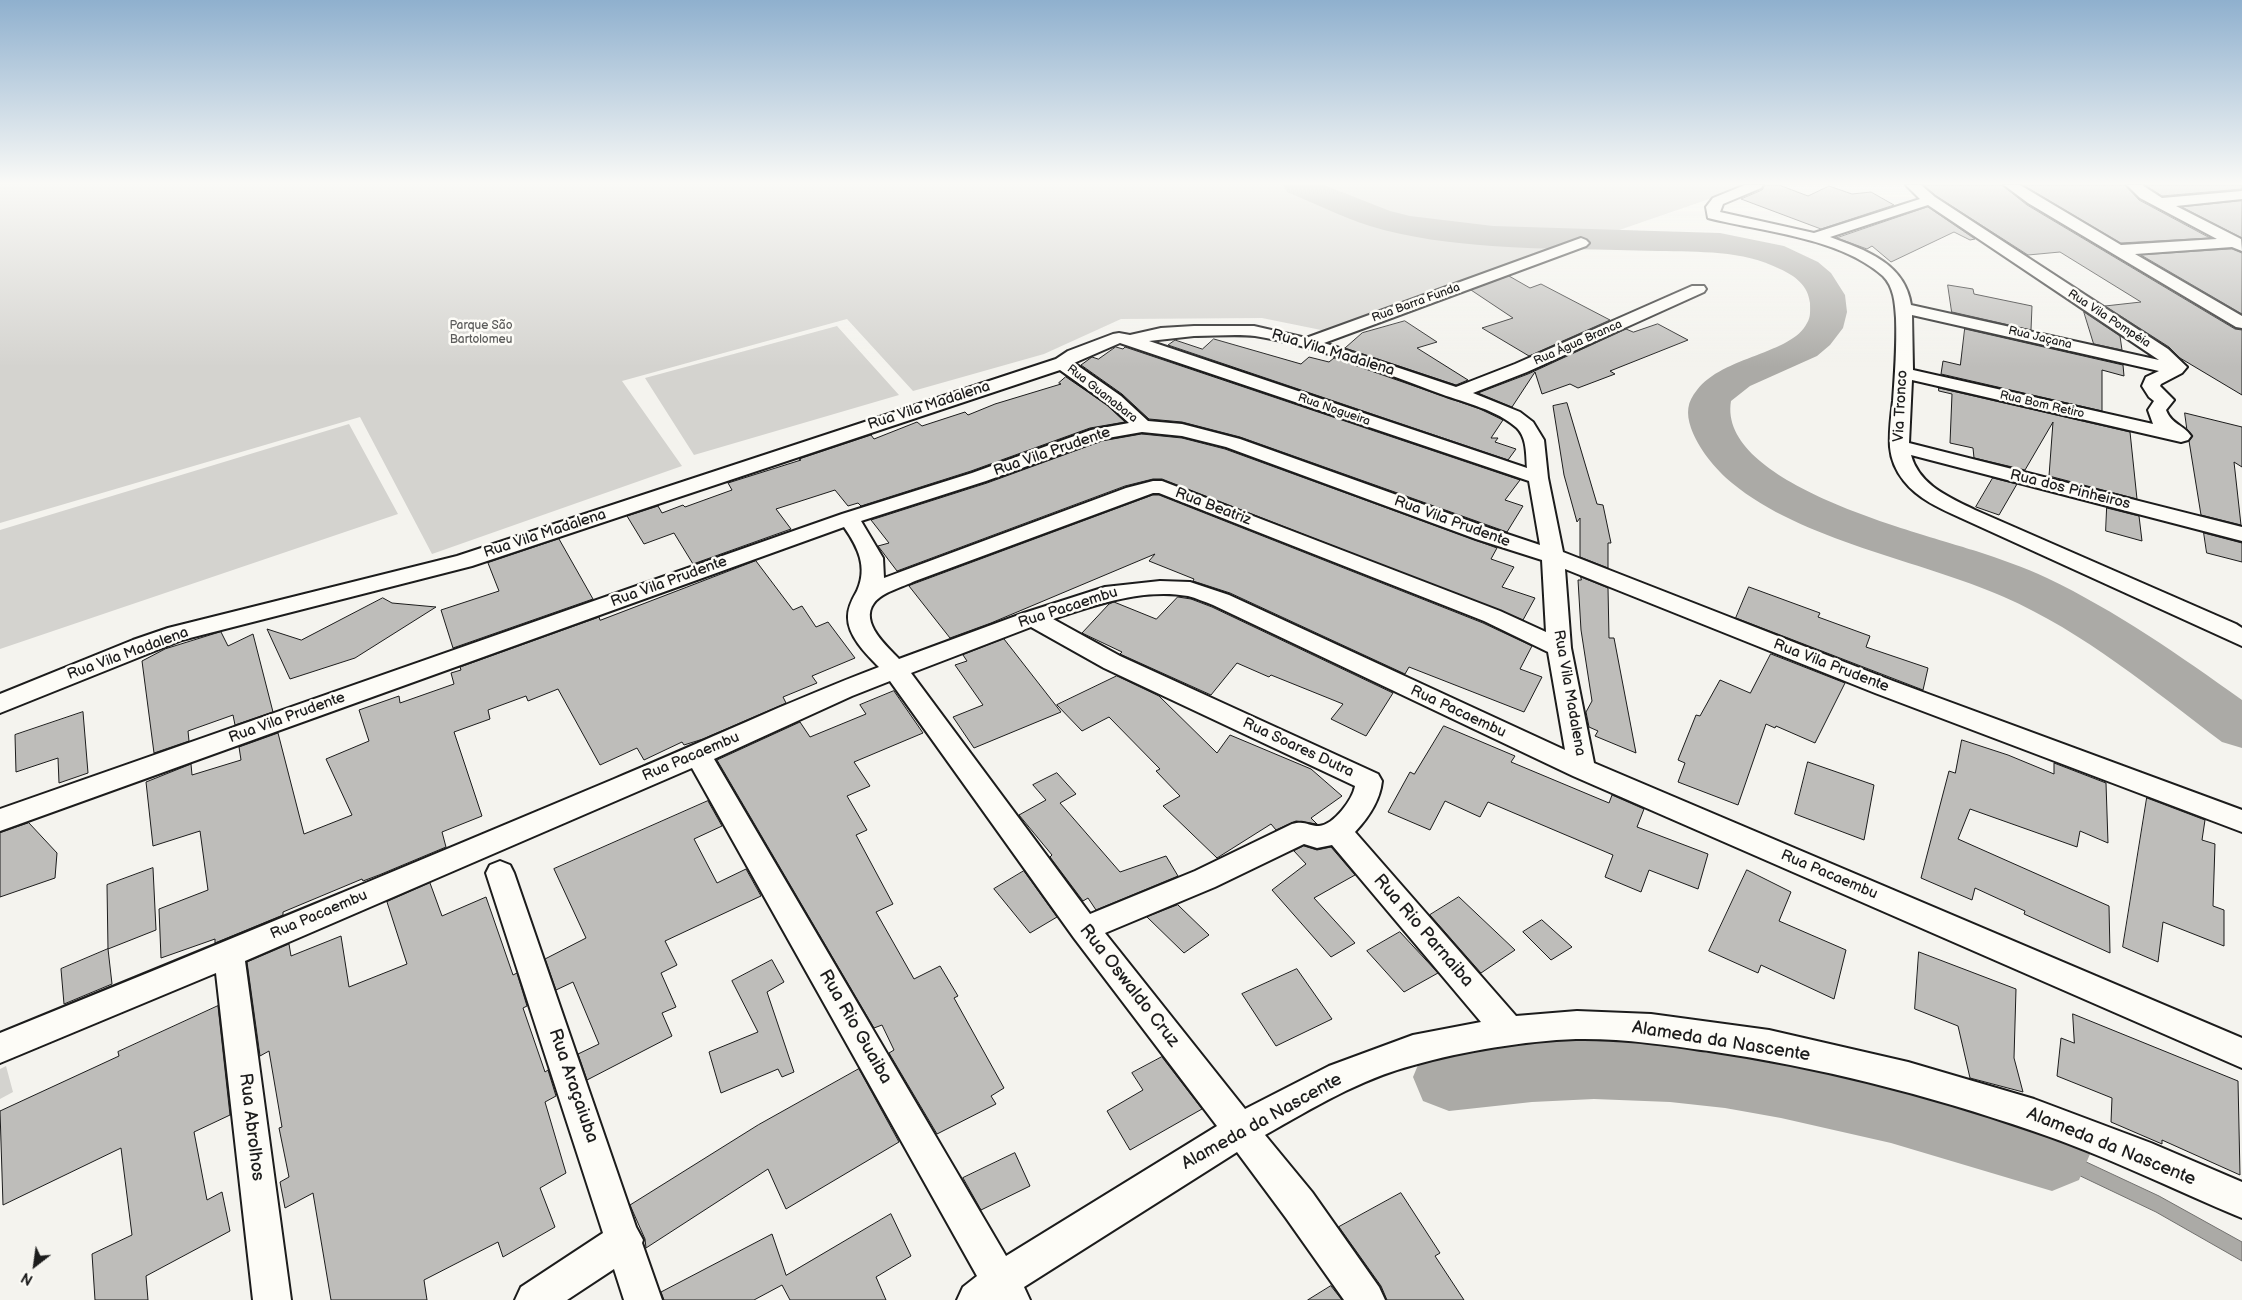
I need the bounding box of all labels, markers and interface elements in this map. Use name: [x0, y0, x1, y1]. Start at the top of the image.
street label: Rua Barra Funda: [1370, 280, 1462, 326]
street label: Rua Vila Pompéia: [2065, 287, 2153, 351]
street label: Rua Água Branca: [1532, 317, 1624, 369]
park label: Parque São Bartolomeu: [450, 319, 512, 347]
street label: Rua Jaçana: [2007, 324, 2073, 352]
street label: Rua Vila Madalena: [1269, 326, 1397, 380]
street label: Rua Guanabara: [1064, 362, 1140, 426]
street label: Via Tronco: [1890, 369, 1912, 443]
street label: Rua Vila Madalena: [865, 378, 993, 434]
street label: Rua Bom Retiro: [1998, 388, 2086, 422]
street label: Rua Nogueira: [1296, 391, 1372, 429]
street label: Rua Vila Prudente: [991, 424, 1113, 480]
street label: Rua dos Pinheiros: [2008, 466, 2132, 514]
street label: Rua Beatriz: [1172, 484, 1254, 530]
street label: Rua Vila Prudente: [1391, 493, 1513, 551]
street label: Rua Vila Madalena: [481, 506, 609, 562]
street label: Rua Vila Prudente: [608, 553, 730, 611]
street label: Rua Pacaembu: [1016, 583, 1120, 633]
street label: Rua Vila Madalena: [65, 624, 191, 684]
street label: Rua Vila Madalena: [1549, 629, 1589, 757]
street label: Rua Vila Prudente: [1771, 636, 1891, 696]
street label: Rua Pacaembu: [1407, 682, 1509, 742]
street label: Rua Vila Prudente: [226, 689, 348, 747]
street label: Rua Soares Dutra: [1240, 714, 1356, 782]
street label: Rua Pacaembu: [640, 729, 742, 785]
street label: Rua Pacaembu: [1778, 847, 1880, 903]
street label: Rua Rio Parnaiba: [1368, 870, 1478, 992]
street label: Rua Pacaembu: [268, 887, 370, 943]
street label: Rua Oswaldo Cruz: [1074, 920, 1184, 1052]
street label: Rua Rio Guaiba: [814, 966, 896, 1088]
street label: Alameda da Nascente: [1630, 1017, 1812, 1067]
street label: Rua Araçaiuba: [543, 1026, 603, 1146]
street label: Alameda da Nascente: [1178, 1069, 1346, 1175]
street label: Rua Abrolhos: [234, 1072, 268, 1182]
street label: Alameda da Nascente: [2023, 1103, 2199, 1191]
north arrow: [10, 1240, 60, 1290]
text: N: [18, 1268, 36, 1288]

